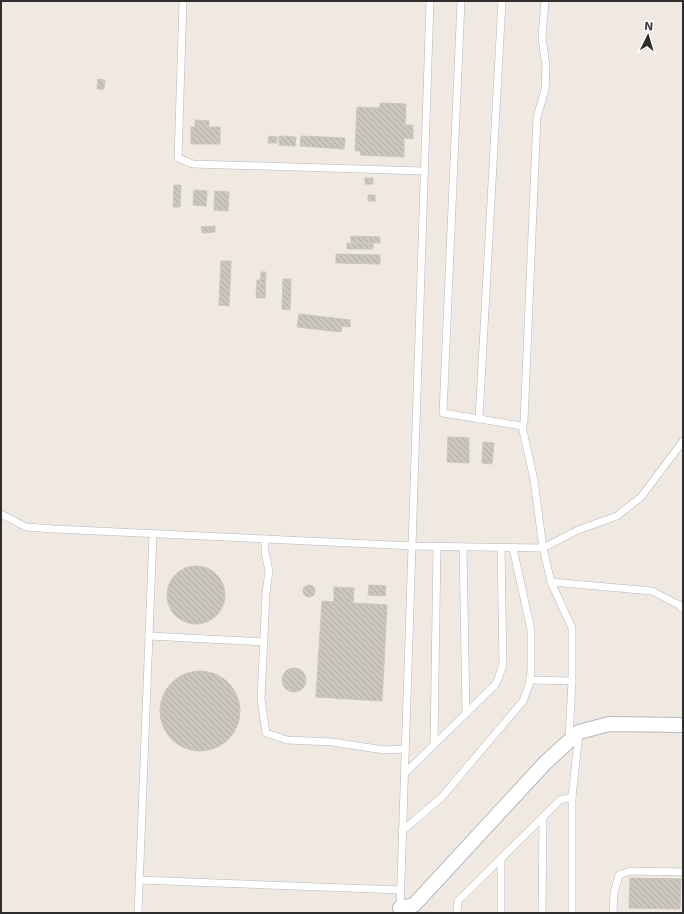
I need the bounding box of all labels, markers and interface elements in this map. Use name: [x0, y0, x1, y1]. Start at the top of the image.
north arrow: [628, 16, 668, 56]
text: N: [644, 19, 654, 33]

